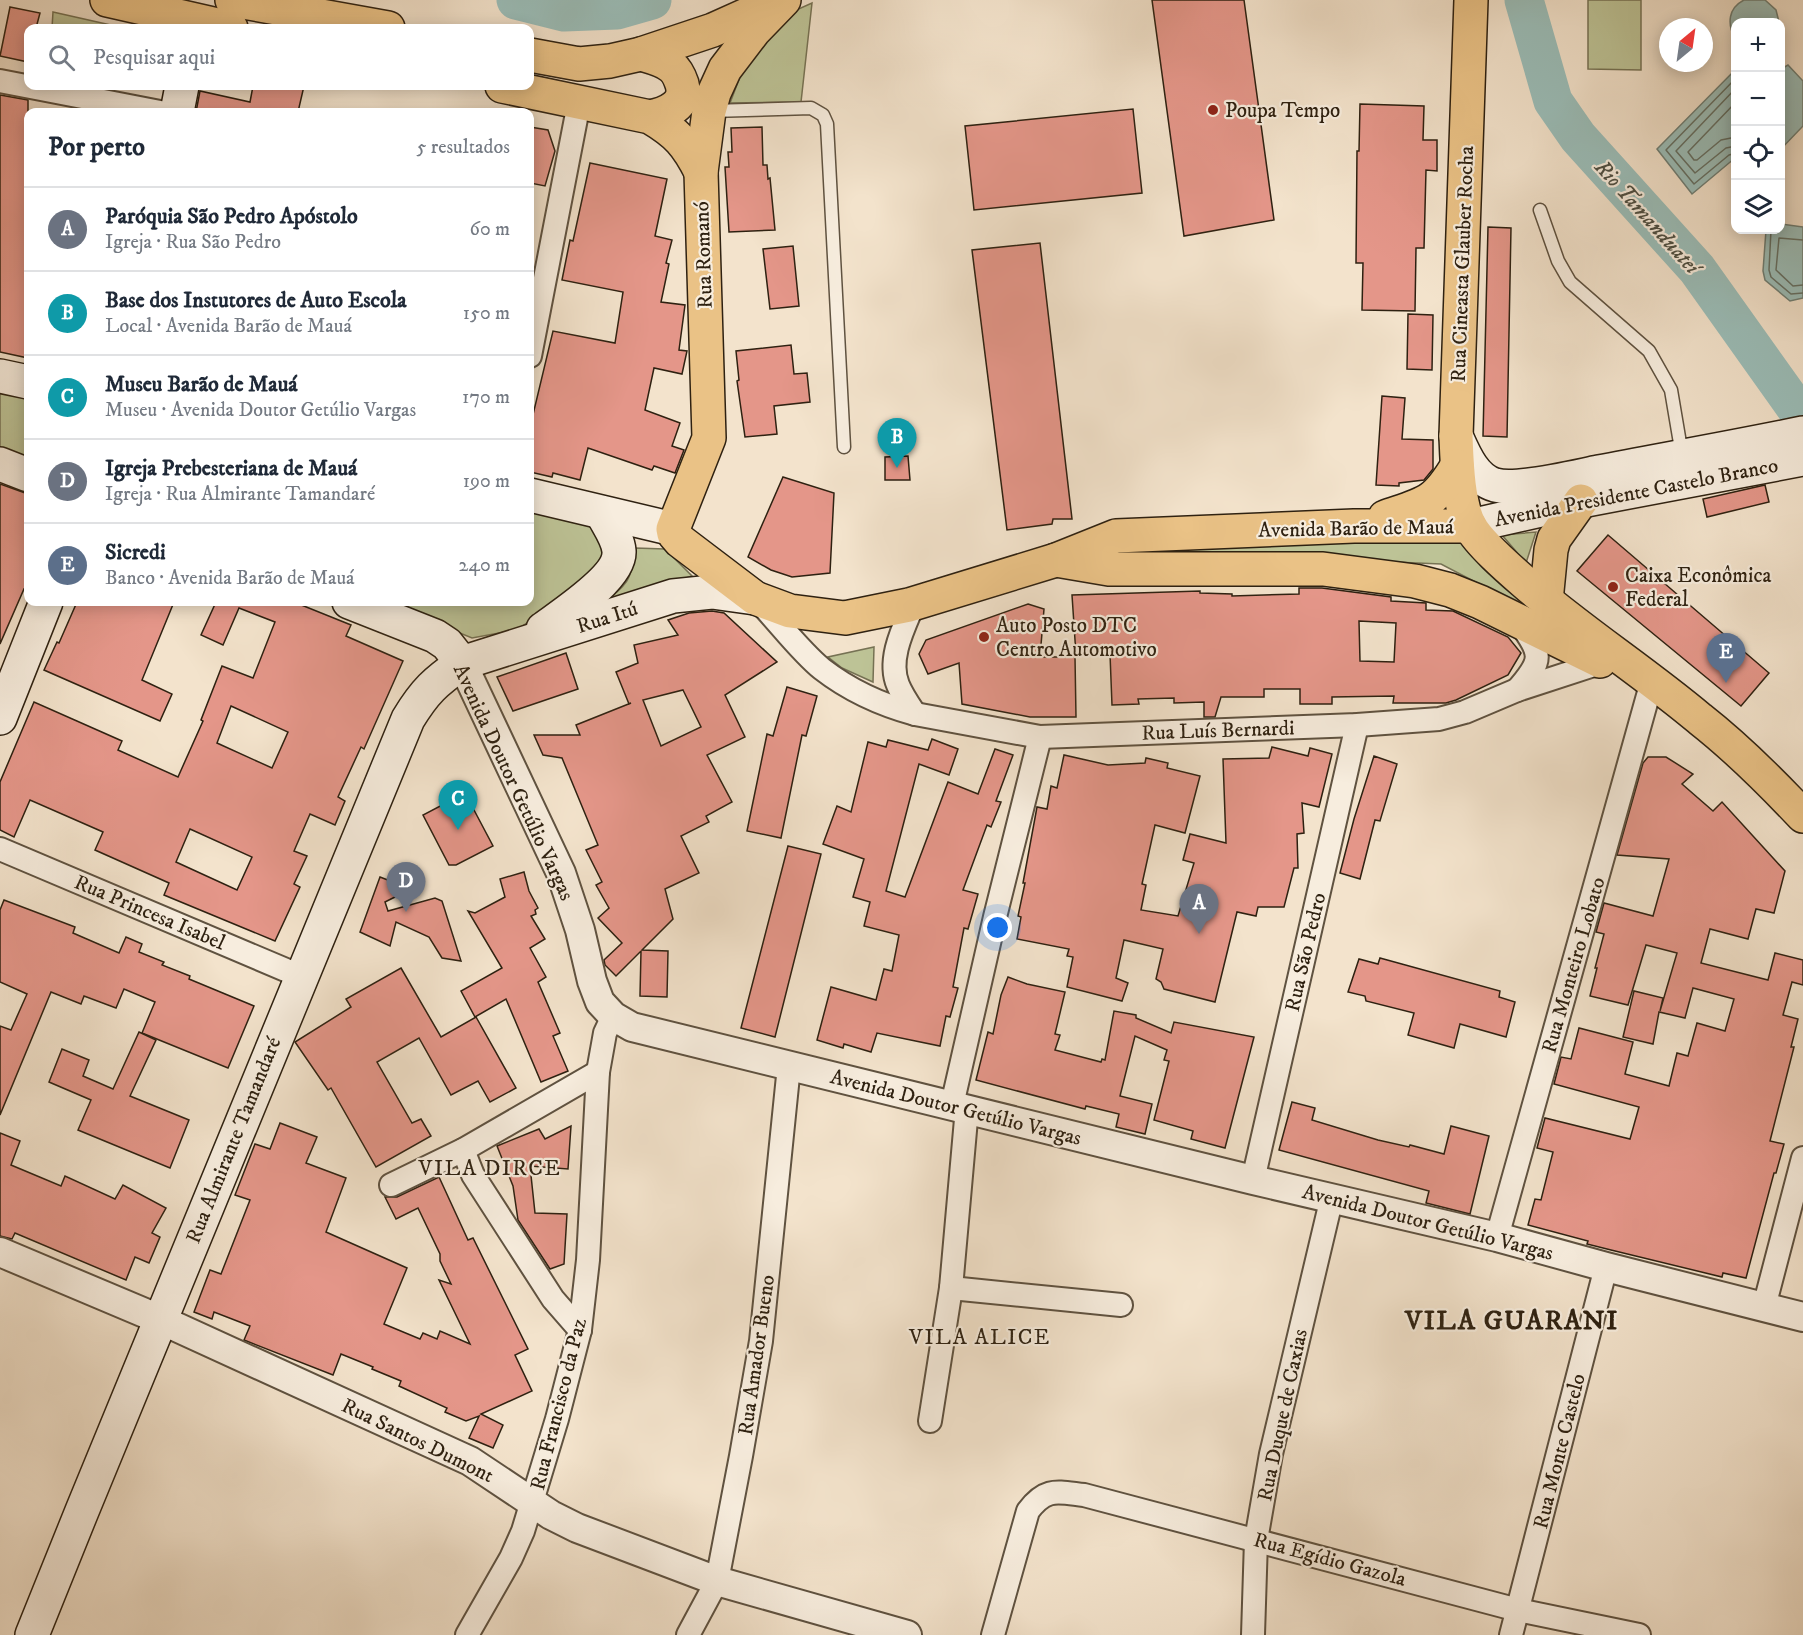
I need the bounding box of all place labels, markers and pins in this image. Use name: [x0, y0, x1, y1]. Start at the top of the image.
place label: Poupa Tempo: [1225, 98, 1340, 124]
marker: Poupa Tempo: [1206, 103, 1220, 117]
pin: B: [878, 418, 916, 468]
place label: Caixa Econômica Federal: [1625, 563, 1772, 613]
marker: Caixa Econômica Federal: [1606, 580, 1620, 594]
place label: Auto Posto DTC Centro Automotivo: [996, 613, 1157, 663]
marker: Auto Posto DTC Centro Automotivo: [977, 630, 991, 644]
pin: E: [1706, 634, 1746, 683]
pin: C: [438, 780, 478, 830]
pin: D: [386, 862, 426, 912]
pin: A: [1180, 884, 1218, 934]

